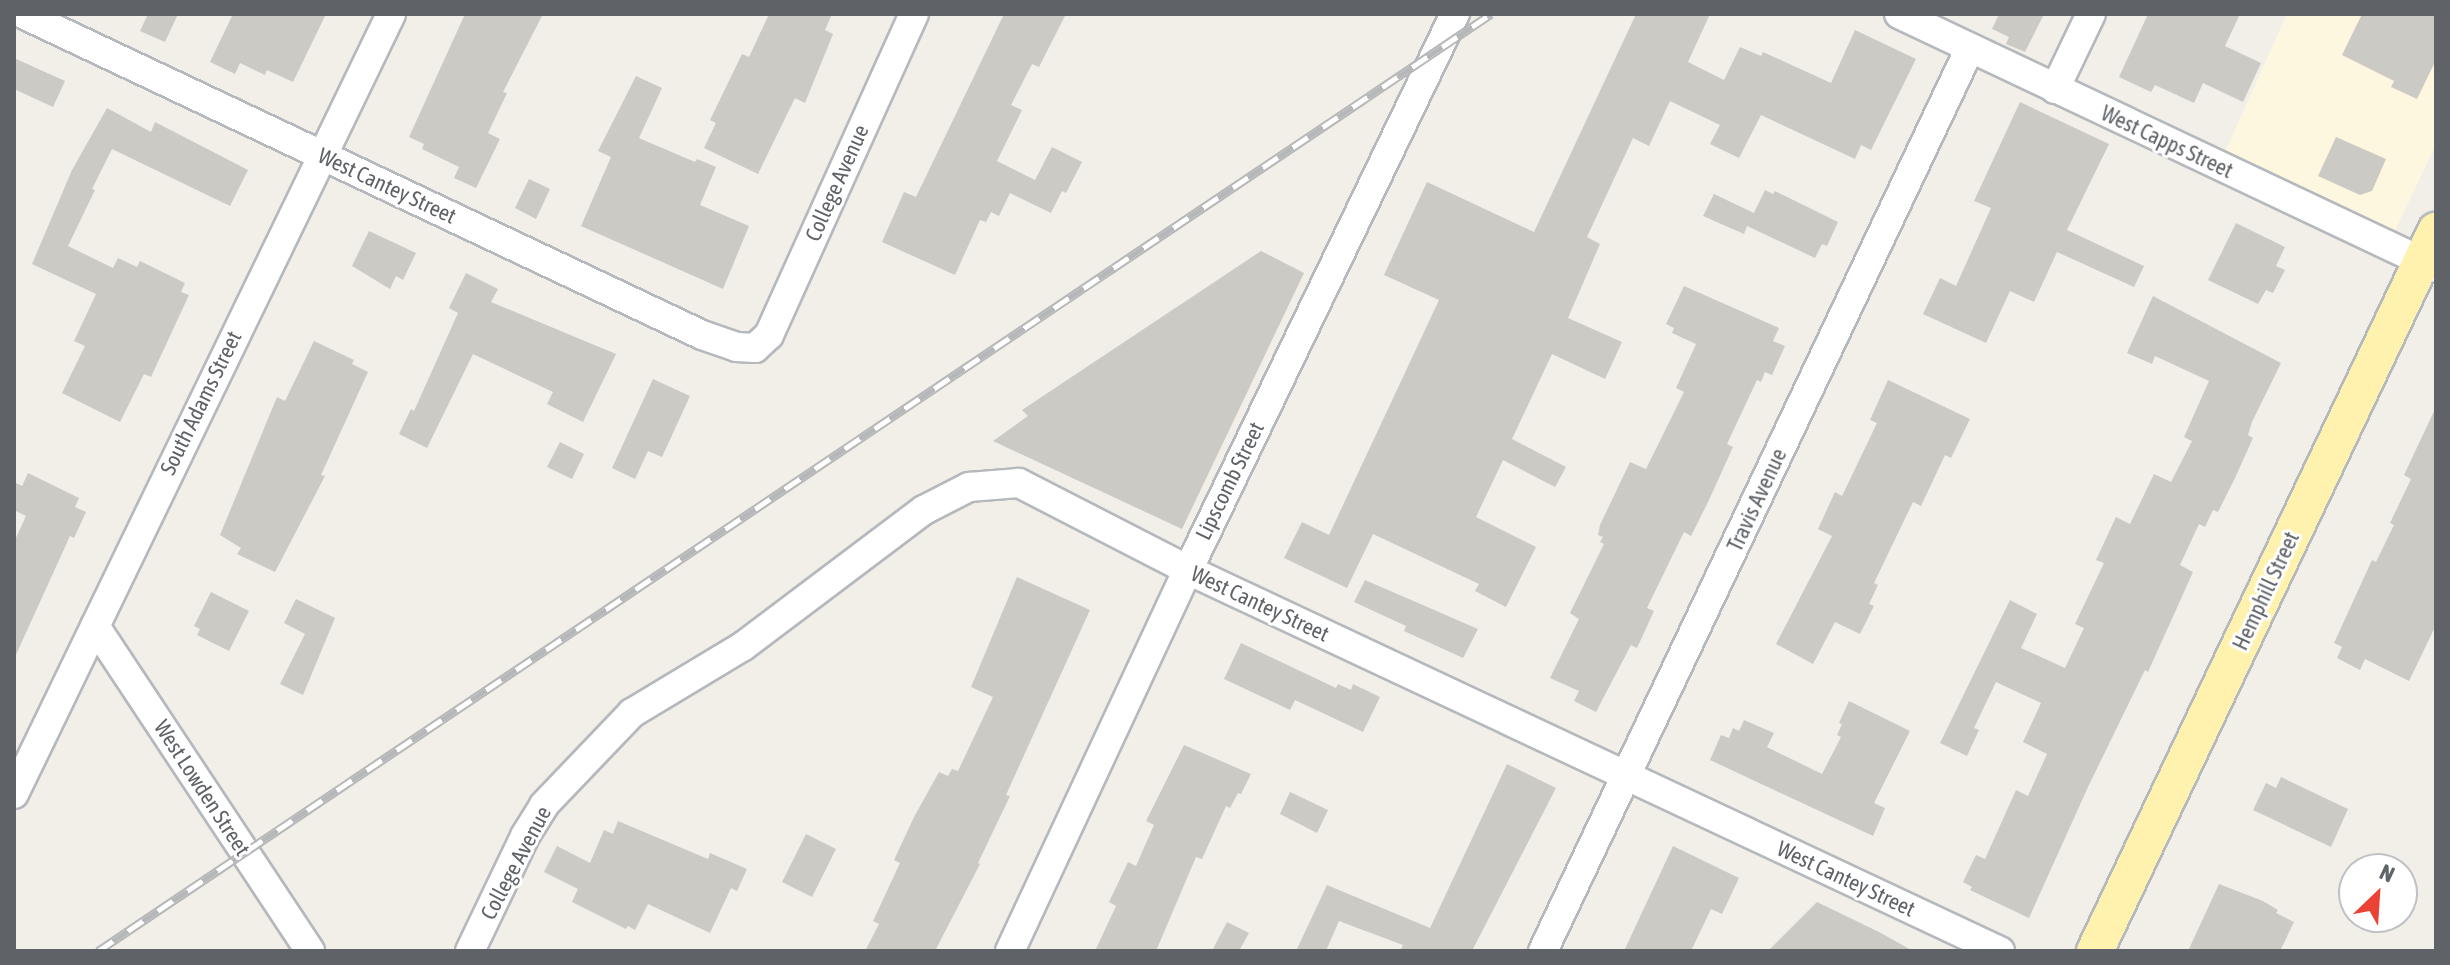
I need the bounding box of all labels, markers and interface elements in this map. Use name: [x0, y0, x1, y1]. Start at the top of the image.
street label: West Capps Street: [2097, 100, 2237, 184]
street label: College Avenue: [800, 121, 874, 245]
street label: West Cantey Street: [314, 142, 460, 230]
street label: South Adams Street: [155, 327, 247, 479]
street label: Lipscomb Street: [1190, 418, 1270, 544]
street label: Travis Avenue: [1722, 444, 1792, 556]
street label: Hemphill Street: [2227, 528, 2305, 654]
street label: West Cantey Street: [1187, 560, 1333, 648]
street label: West Lowden Street: [148, 715, 256, 861]
street label: College Avenue: [475, 802, 557, 924]
street label: West Cantey Street: [1773, 835, 1919, 923]
north arrow: [2338, 853, 2418, 933]
text: N: [2376, 859, 2399, 888]

